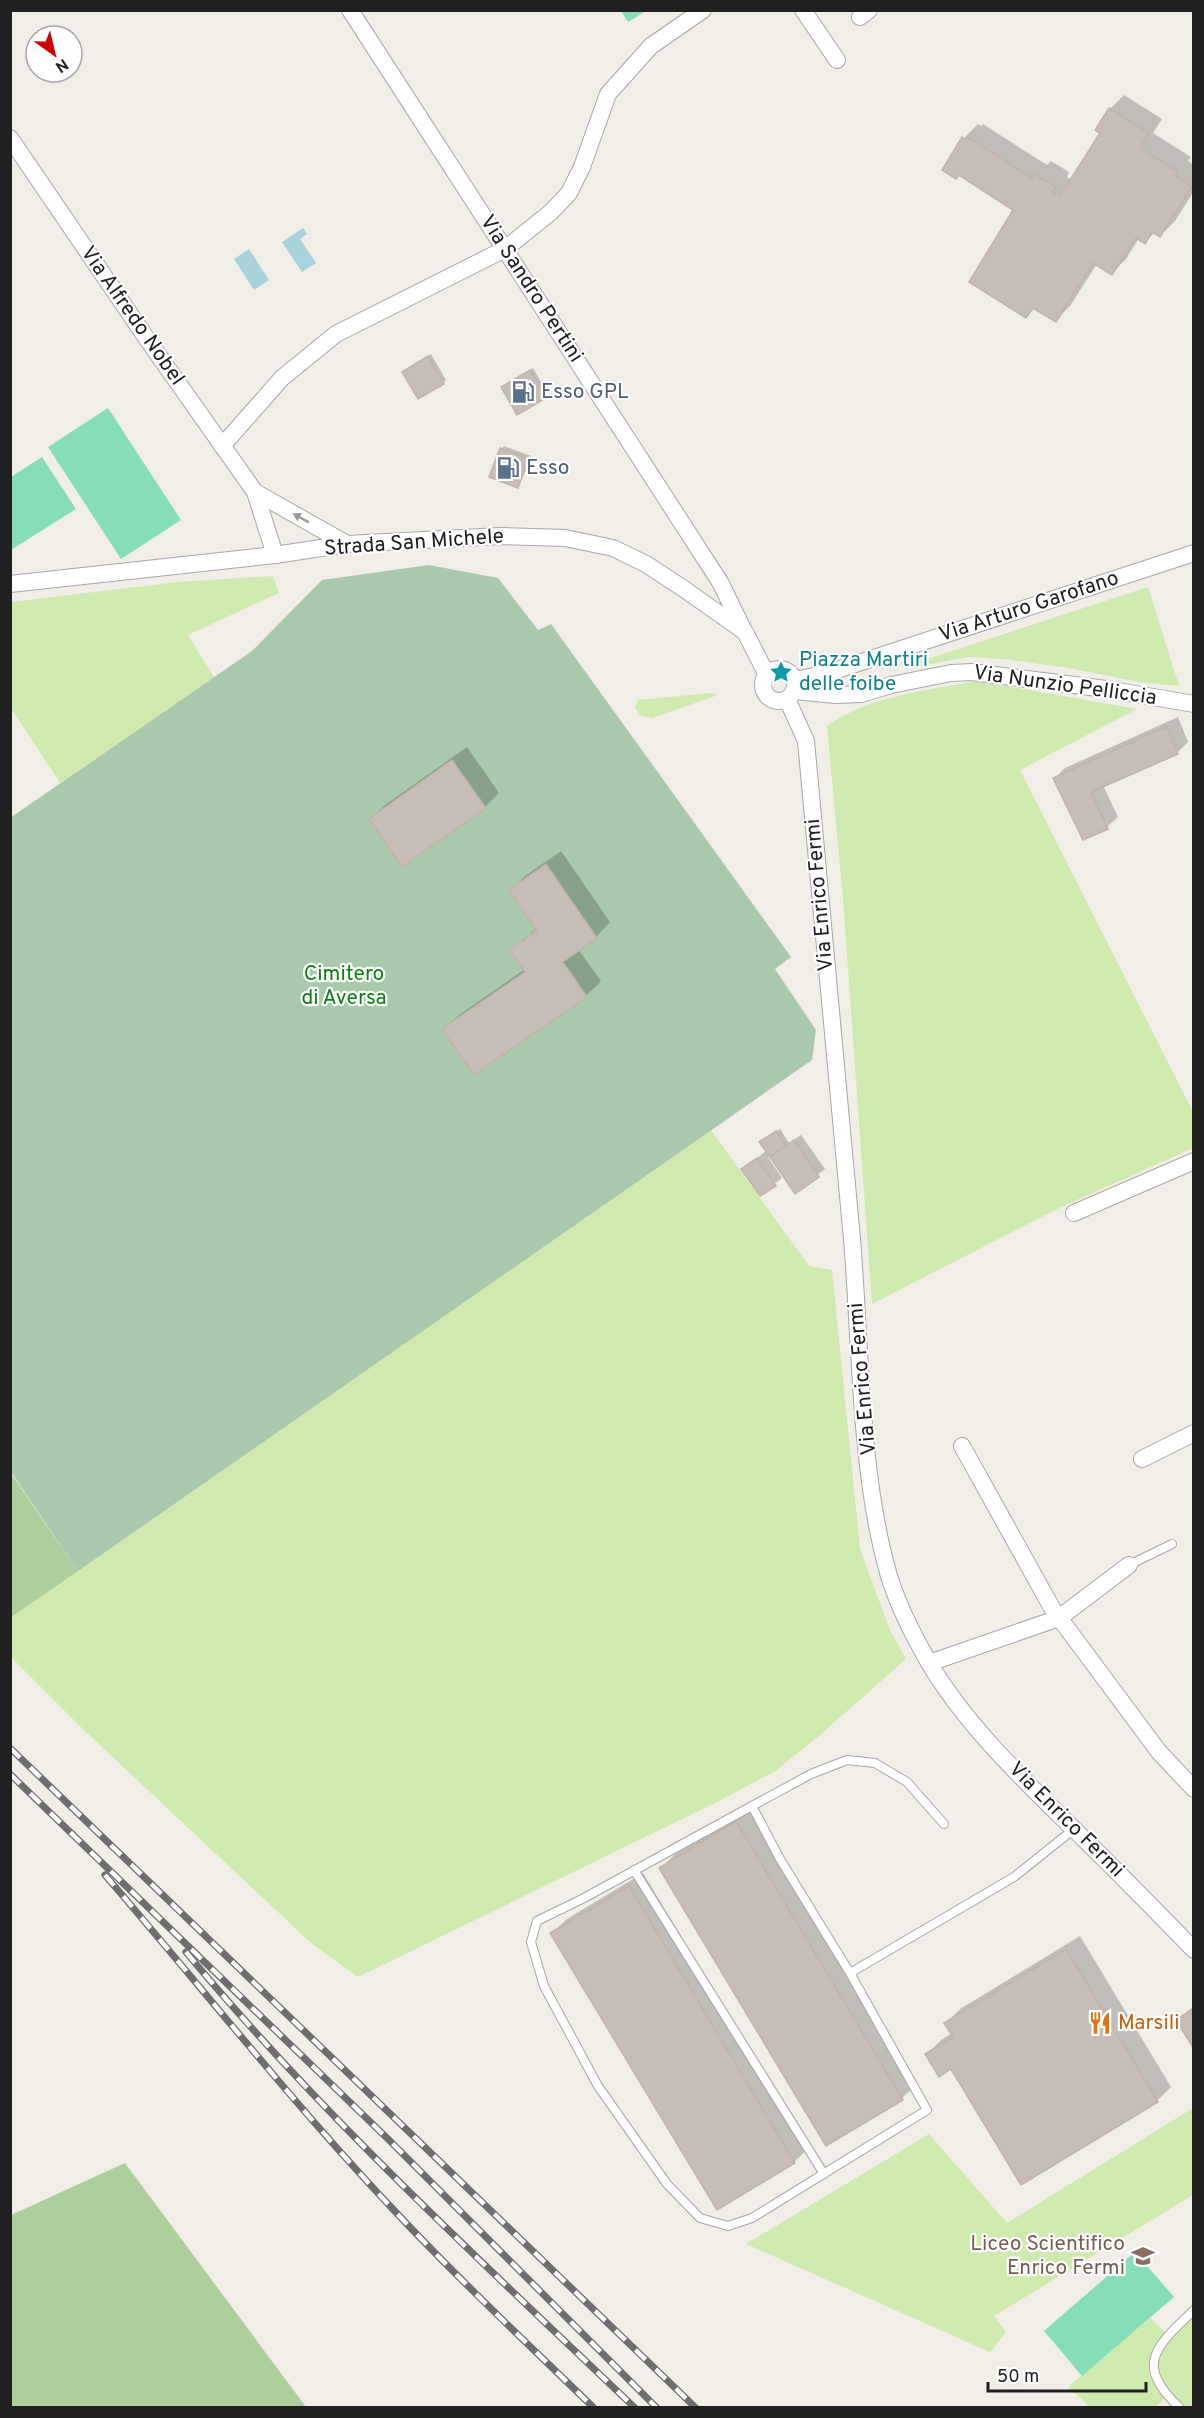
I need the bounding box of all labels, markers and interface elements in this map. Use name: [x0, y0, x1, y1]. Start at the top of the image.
north arrow: [24, 24, 84, 84]
text: N: [51, 53, 72, 76]
street label: Via Sandro Pertini: [473, 210, 589, 368]
street label: Via Alfredo Nobel: [74, 241, 190, 391]
fuel station icon: Esso GPL: [510, 379, 536, 405]
place label: Esso GPL: [541, 379, 629, 406]
fuel station icon: Esso: [495, 455, 521, 481]
place label: Esso: [526, 455, 569, 482]
one-way arrow: [292, 513, 309, 523]
street label: Strada San Michele: [323, 523, 505, 563]
street label: Via Arturo Garofano: [936, 565, 1122, 649]
place label: Piazza Martiri delle foibe: [799, 647, 928, 698]
place icon: Piazza Martiri delle foibe: [768, 659, 794, 685]
street label: Via Nunzio Pelliccia: [972, 660, 1158, 712]
street label: Via Enrico Fermi: [800, 818, 840, 972]
park label: Cimitero di Aversa: [301, 961, 387, 1012]
street label: Via Enrico Fermi: [843, 1302, 883, 1456]
street label: Via Enrico Fermi: [1002, 1756, 1130, 1884]
restaurant icon: Marsili: [1087, 2010, 1113, 2036]
place label: Marsili: [1118, 2010, 1180, 2037]
place label: Liceo Scientifico Enrico Fermi: [970, 2231, 1125, 2282]
school or university icon: Liceo Scientifico Enrico Fermi: [1130, 2243, 1156, 2269]
scale bar: [988, 2355, 1146, 2393]
text: 50 m: [997, 2366, 1039, 2389]

